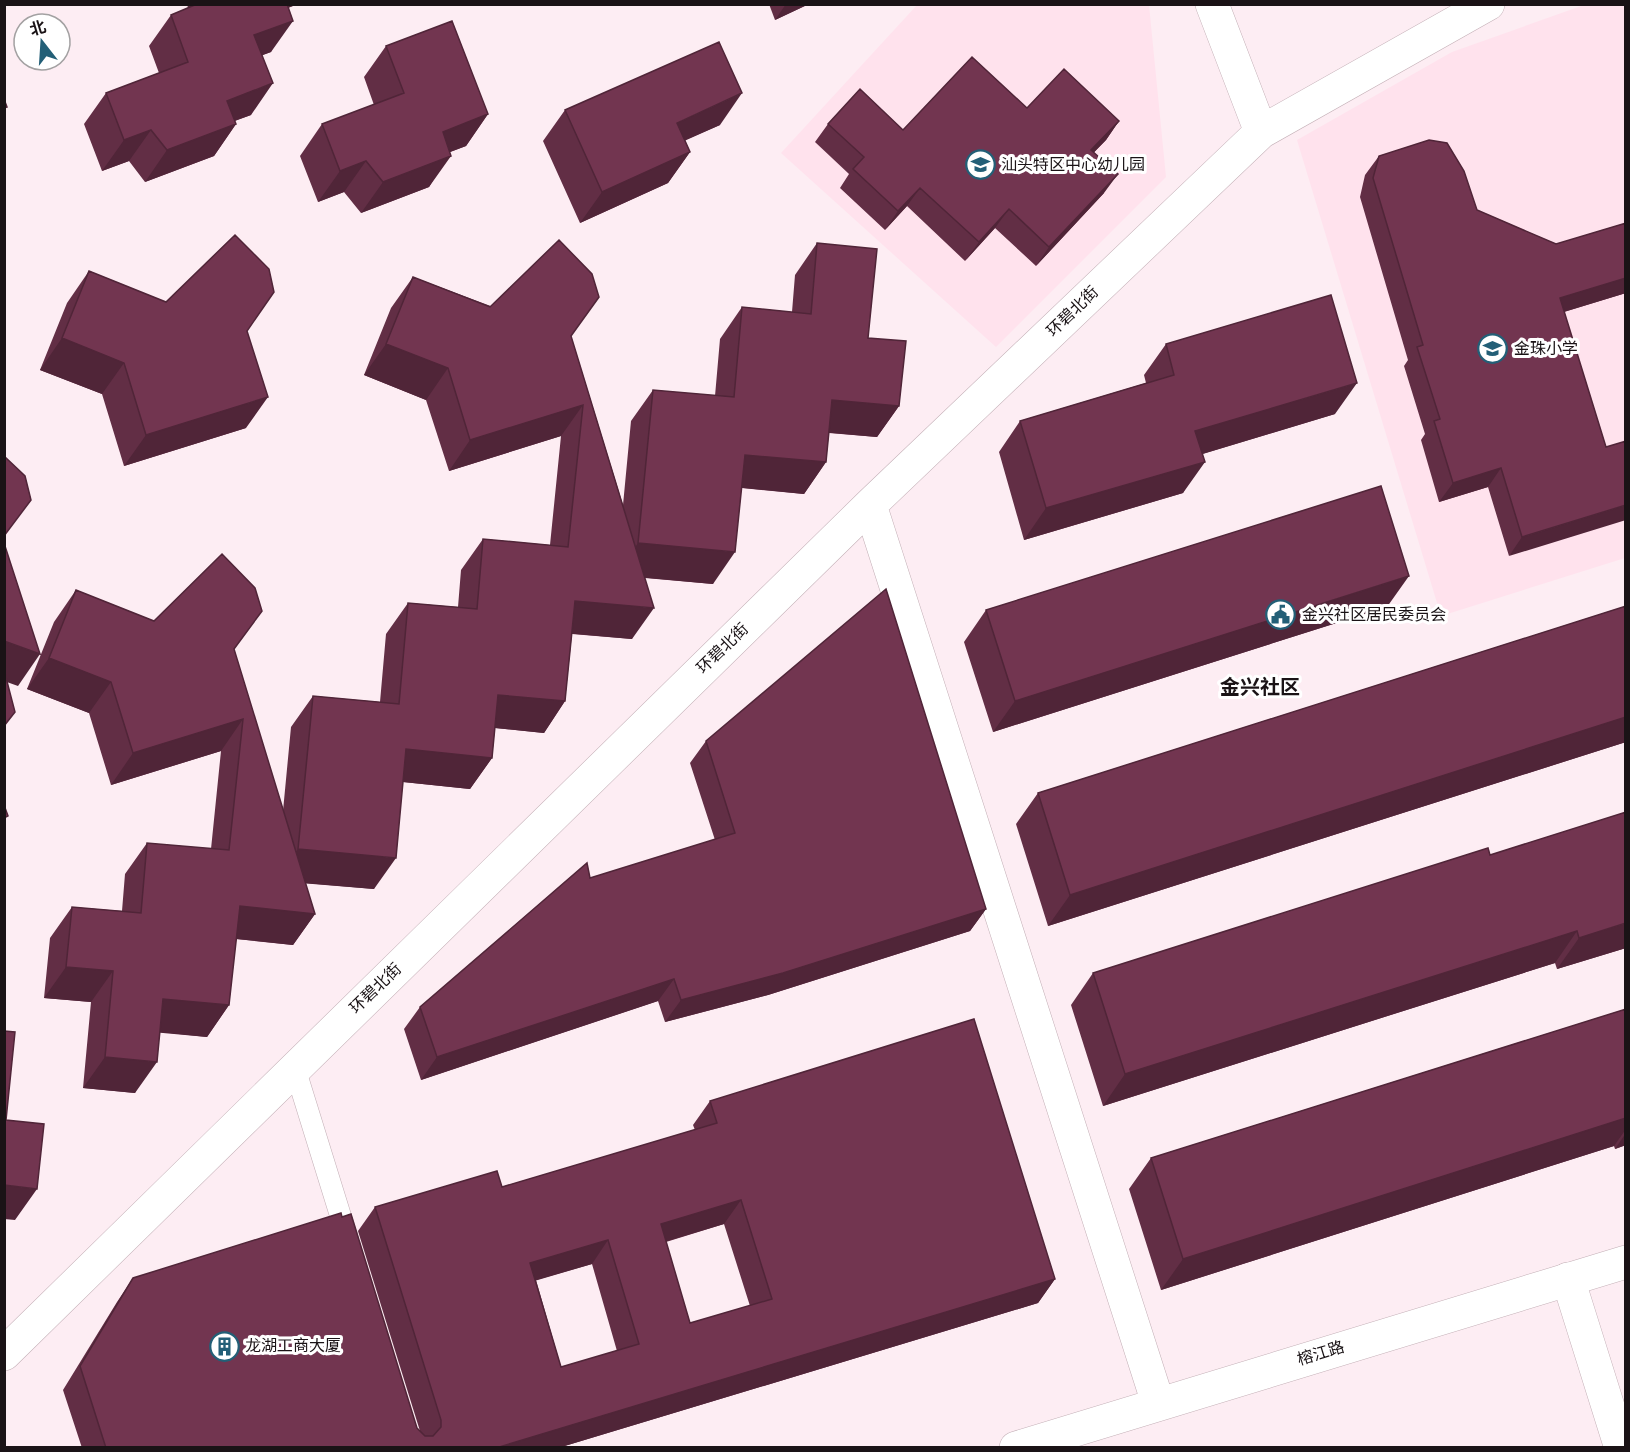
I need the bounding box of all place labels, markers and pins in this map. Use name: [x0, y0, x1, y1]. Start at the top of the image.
school or university icon: 汕头特区中心幼儿园: [964, 149, 996, 181]
place label: 汕头特区中心幼儿园: [1001, 156, 1145, 175]
school or university icon: 金珠小学: [1477, 333, 1509, 365]
place label: 金珠小学: [1514, 340, 1578, 359]
public building icon: 金兴社区居民委员会: [1265, 599, 1297, 631]
place label: 金兴社区居民委员会: [1302, 606, 1446, 625]
building icon: 龙湖工商大厦: [208, 1330, 240, 1362]
place label: 龙湖工商大厦: [245, 1337, 341, 1356]

